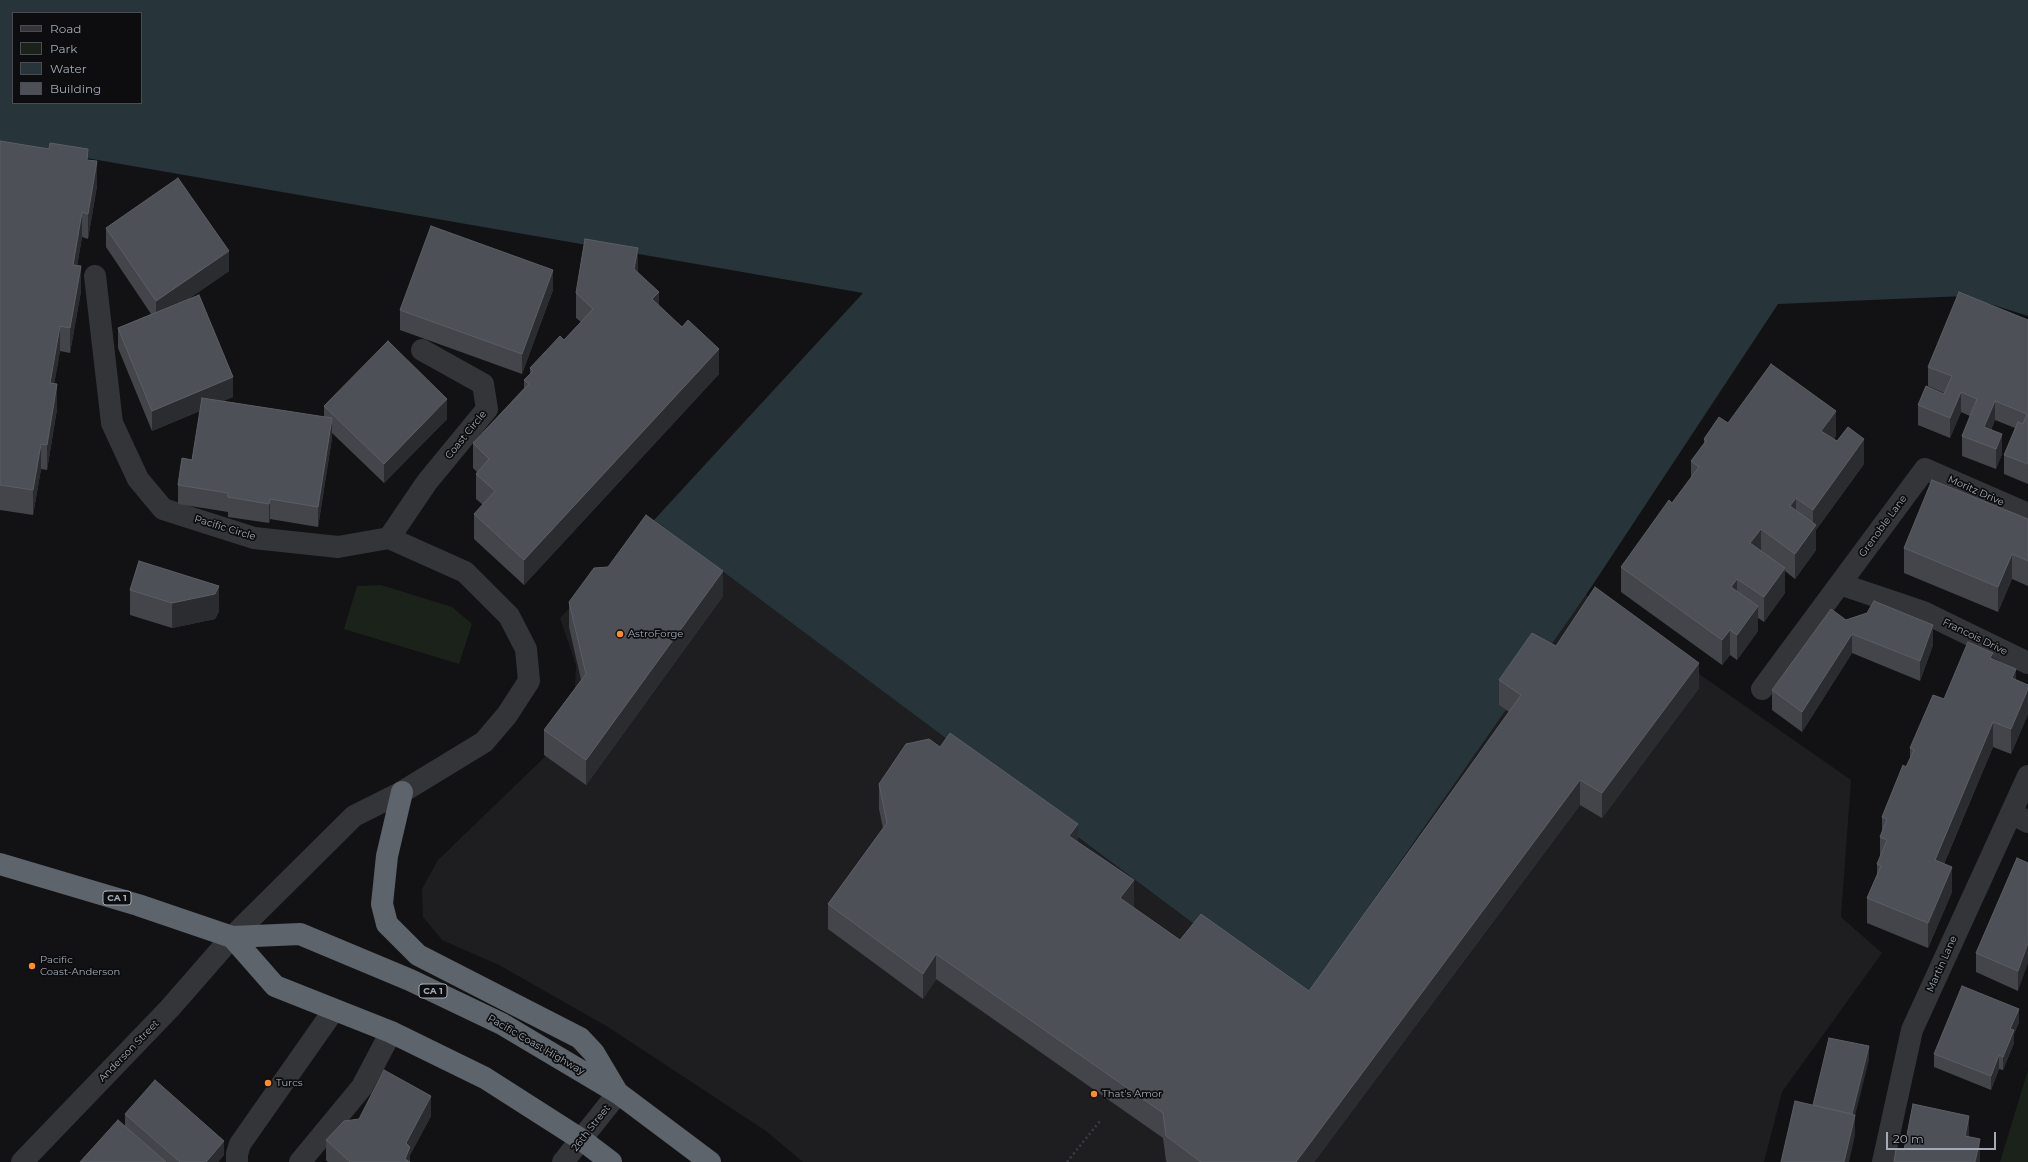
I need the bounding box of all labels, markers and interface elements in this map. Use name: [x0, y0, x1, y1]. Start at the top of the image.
legend: [12, 12, 142, 104]
text: Road: [50, 21, 81, 36]
text: Park: [50, 41, 77, 56]
text: Water: [50, 61, 86, 76]
text: Building: [50, 81, 101, 96]
street label: Coast Circle: [443, 408, 489, 462]
street label: Moritz Drive: [1946, 473, 2006, 509]
street label: Grenoble Lane: [1857, 493, 1909, 559]
street label: Pacific Circle: [193, 513, 257, 543]
street label: Francois Drive: [1941, 616, 2009, 658]
place label: AstroForge: [628, 628, 683, 640]
marker: AstroForge: [615, 629, 625, 639]
road number: CA 1: [103, 891, 131, 905]
street label: Martin Lane: [1924, 934, 1960, 994]
place label: Pacific Coast-Anderson: [40, 954, 120, 978]
marker: Pacific Coast-Anderson: [27, 961, 37, 971]
road number: CA 1: [419, 984, 447, 998]
street label: Pacific Coast Highway: [485, 1012, 587, 1078]
street label: Anderson Street: [96, 1018, 162, 1084]
place label: Turcs: [276, 1077, 303, 1089]
marker: Turcs: [263, 1078, 273, 1088]
place label: That's Amor: [1102, 1088, 1162, 1100]
marker: That's Amor: [1089, 1089, 1099, 1099]
street label: 26th Street: [569, 1102, 613, 1154]
scale bar: [1888, 1124, 1998, 1150]
text: 20 m: [1893, 1131, 1924, 1146]

